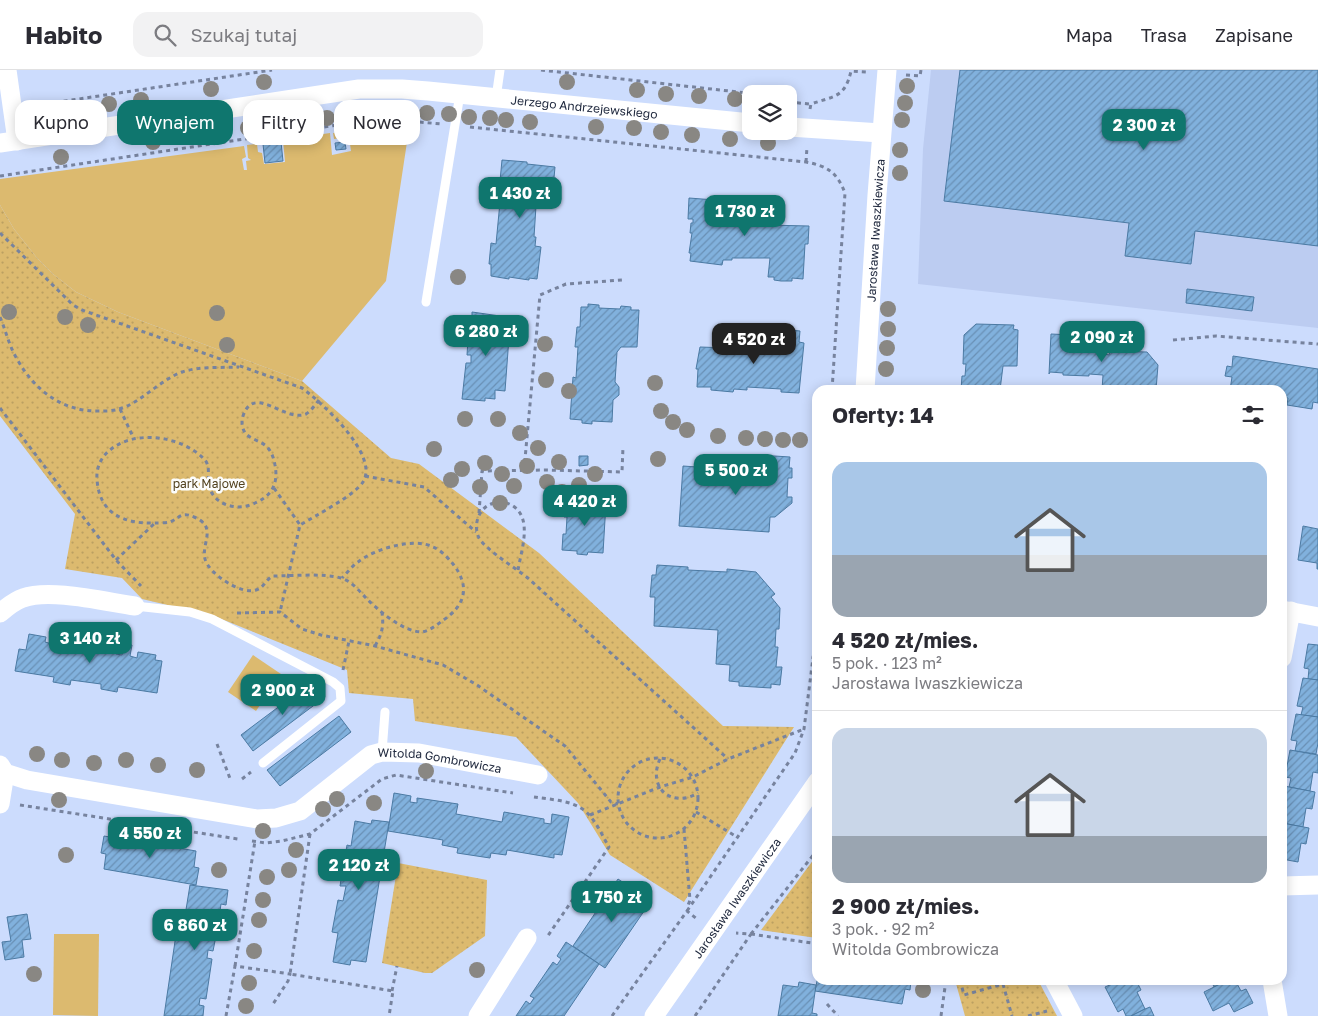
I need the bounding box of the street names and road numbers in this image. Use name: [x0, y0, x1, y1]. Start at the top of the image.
street label: Jerzego Andrzejewskiego: [510, 92, 658, 121]
street label: Jarosława Iwaszkiewicza: [863, 158, 887, 302]
street label: Witolda Gombrowicza: [377, 744, 503, 776]
street label: Jarosława Iwaszkiewicza: [689, 835, 784, 961]

